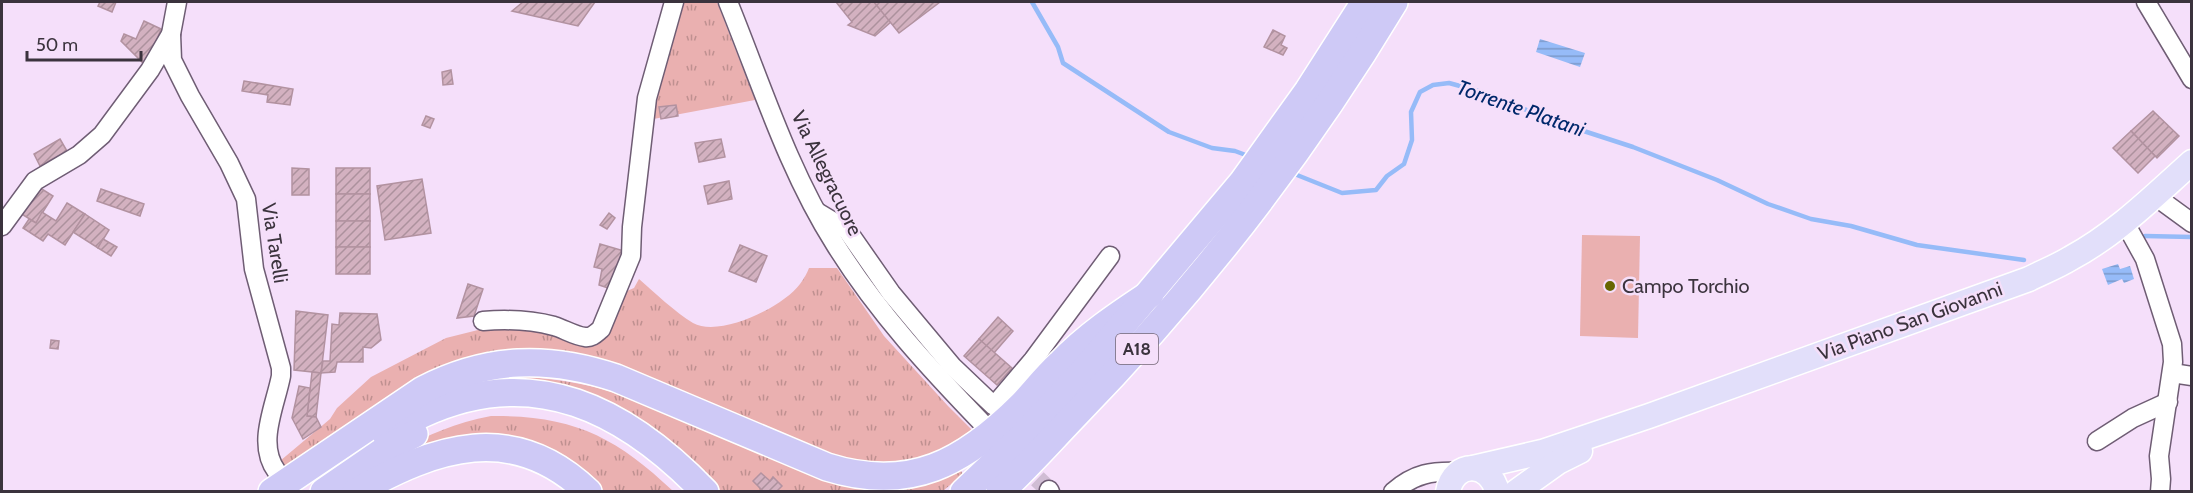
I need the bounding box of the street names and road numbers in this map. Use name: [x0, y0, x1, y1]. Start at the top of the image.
street label: Via Allegracuore: [786, 107, 868, 239]
street label: Via Tarelli: [257, 201, 293, 285]
street label: Via Piano San Giovanni: [1814, 276, 2006, 366]
road number: A18: [1116, 334, 1158, 364]

